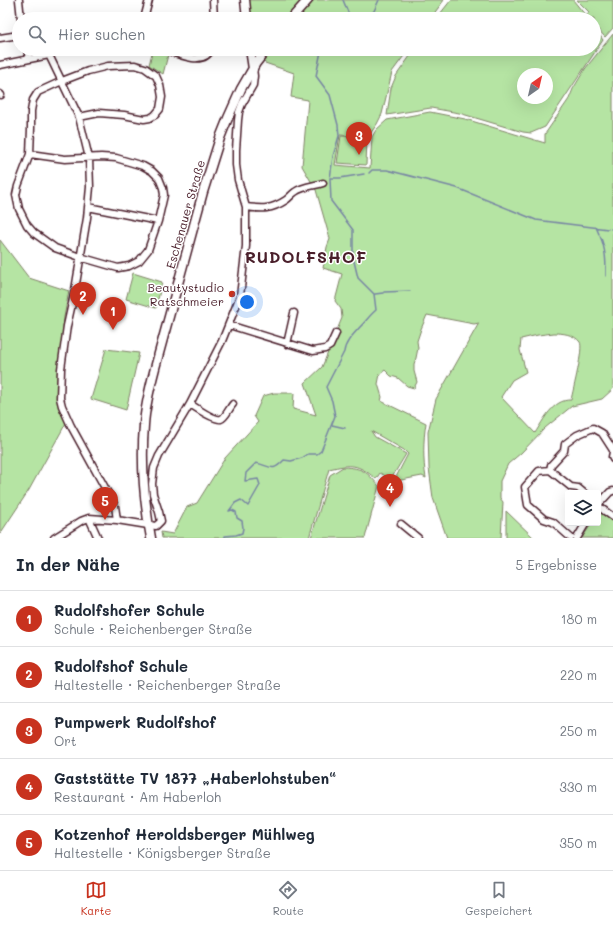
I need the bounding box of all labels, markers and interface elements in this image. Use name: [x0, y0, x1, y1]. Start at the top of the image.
search box: [12, 12, 601, 56]
icon: search: [26, 23, 48, 45]
text: Hier suchen: [58, 24, 145, 44]
north arrow: [517, 68, 553, 104]
pin: 3: [346, 122, 372, 155]
street label: Eschenauer Straße: [162, 158, 208, 270]
district label: RUDOLFSHOF: [245, 246, 367, 267]
place label: Beautystudio Ratschmeier: [147, 279, 224, 309]
pin: 2: [70, 282, 96, 315]
marker: Beautystudio Ratschmeier: [227, 289, 237, 299]
your location: [237, 292, 257, 312]
pin: 1: [100, 297, 126, 330]
pin: 4: [377, 474, 403, 507]
pin: 5: [92, 487, 118, 520]
map controls: [565, 490, 601, 526]
button: layers: [565, 490, 601, 526]
text: In der Nähe: [16, 553, 120, 575]
text: 5 Ergebnisse: [516, 556, 597, 573]
text: Rudolfshofer Schule: [54, 600, 205, 620]
text: 1: [26, 610, 32, 627]
text: 180 m: [561, 610, 597, 627]
text: Schule · Reichenberger Straße: [54, 620, 252, 637]
text: Rudolfshof Schule: [54, 656, 188, 676]
text: 2: [25, 666, 33, 683]
text: 220 m: [560, 666, 597, 683]
text: Haltestelle · Reichenberger Straße: [54, 676, 281, 693]
text: Pumpwerk Rudolfshof: [54, 712, 216, 732]
text: 3: [25, 722, 33, 739]
text: 250 m: [560, 722, 597, 739]
text: Ort: [54, 732, 77, 749]
text: Gaststätte TV 1877 „Haberlohstuben“: [54, 768, 336, 788]
text: 4: [25, 778, 33, 795]
text: 330 m: [559, 778, 597, 795]
text: Restaurant · Am Haberloh: [54, 788, 221, 805]
text: Kotzenhof Heroldsberger Mühlweg: [54, 824, 315, 844]
text: 5: [25, 834, 33, 851]
text: 350 m: [559, 834, 597, 851]
text: Haltestelle · Königsberger Straße: [54, 844, 271, 861]
tab: Karte: [81, 879, 111, 918]
tab: Route: [273, 879, 304, 918]
tab: Gespeichert: [465, 879, 532, 918]

